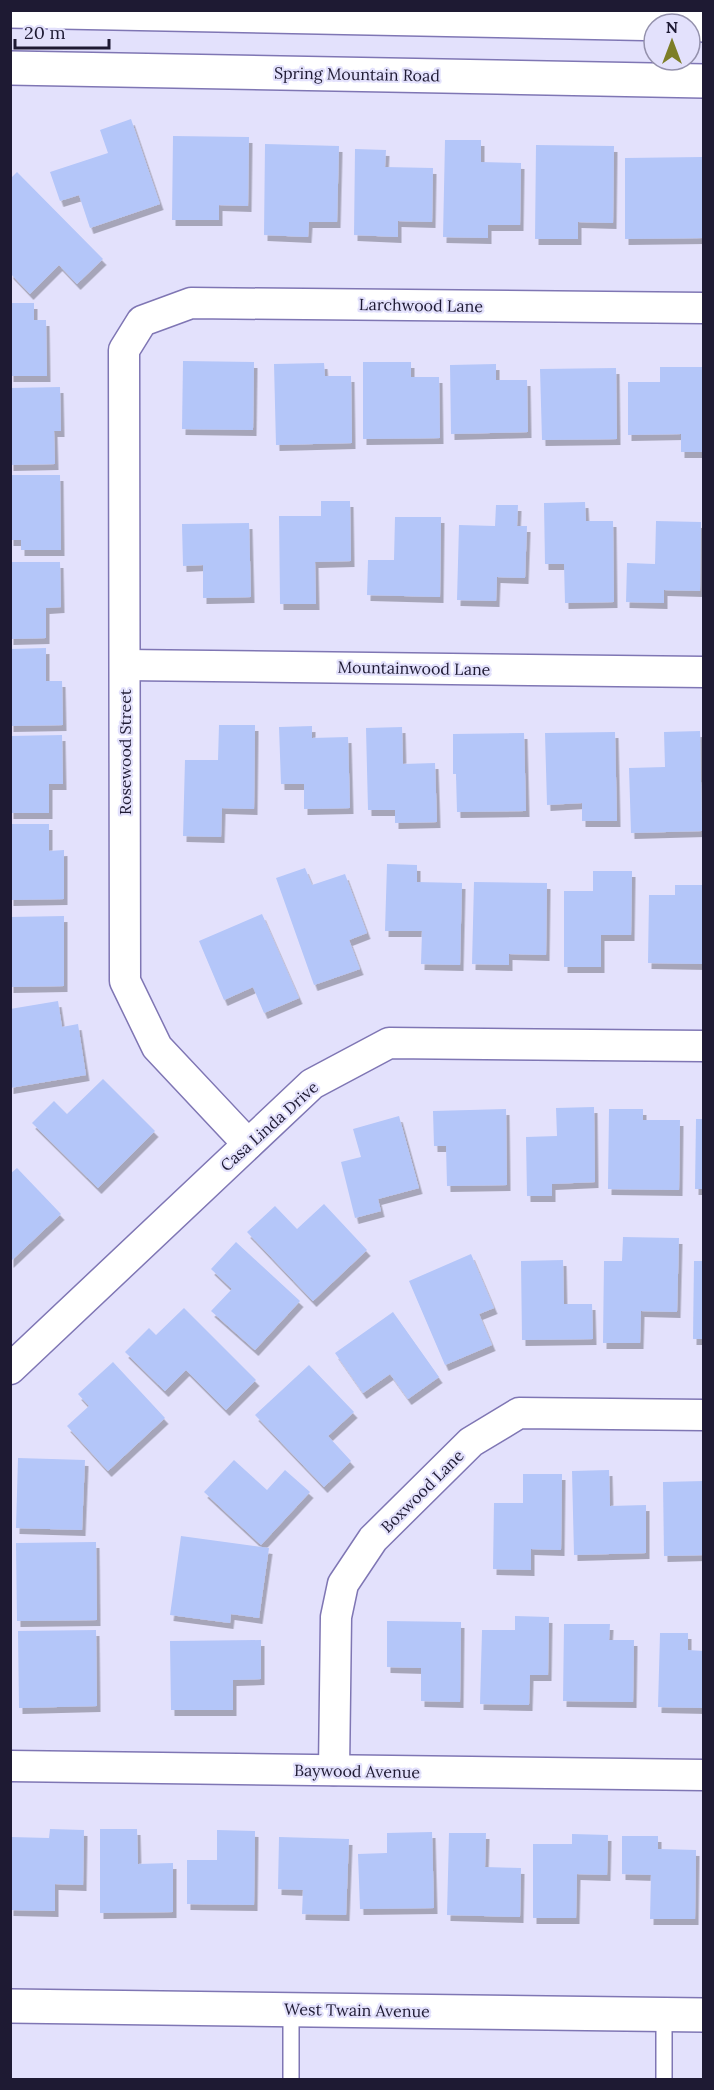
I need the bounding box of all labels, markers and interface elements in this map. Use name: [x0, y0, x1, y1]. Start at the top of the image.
scale bar: [15, 12, 110, 50]
north arrow: [642, 12, 702, 72]
text: N: [666, 17, 678, 37]
text: 20 m: [24, 21, 66, 44]
street label: Spring Mountain Road: [274, 63, 440, 85]
street label: Larchwood Lane: [359, 294, 484, 316]
street label: Mountainwood Lane: [337, 657, 491, 679]
street label: Rosewood Street: [115, 688, 135, 815]
street label: Casa Linda Drive: [216, 1077, 322, 1175]
street label: Boxwood Lane: [376, 1445, 468, 1537]
street label: Baywood Avenue: [294, 1760, 420, 1782]
street label: West Twain Avenue: [284, 1999, 430, 2021]

